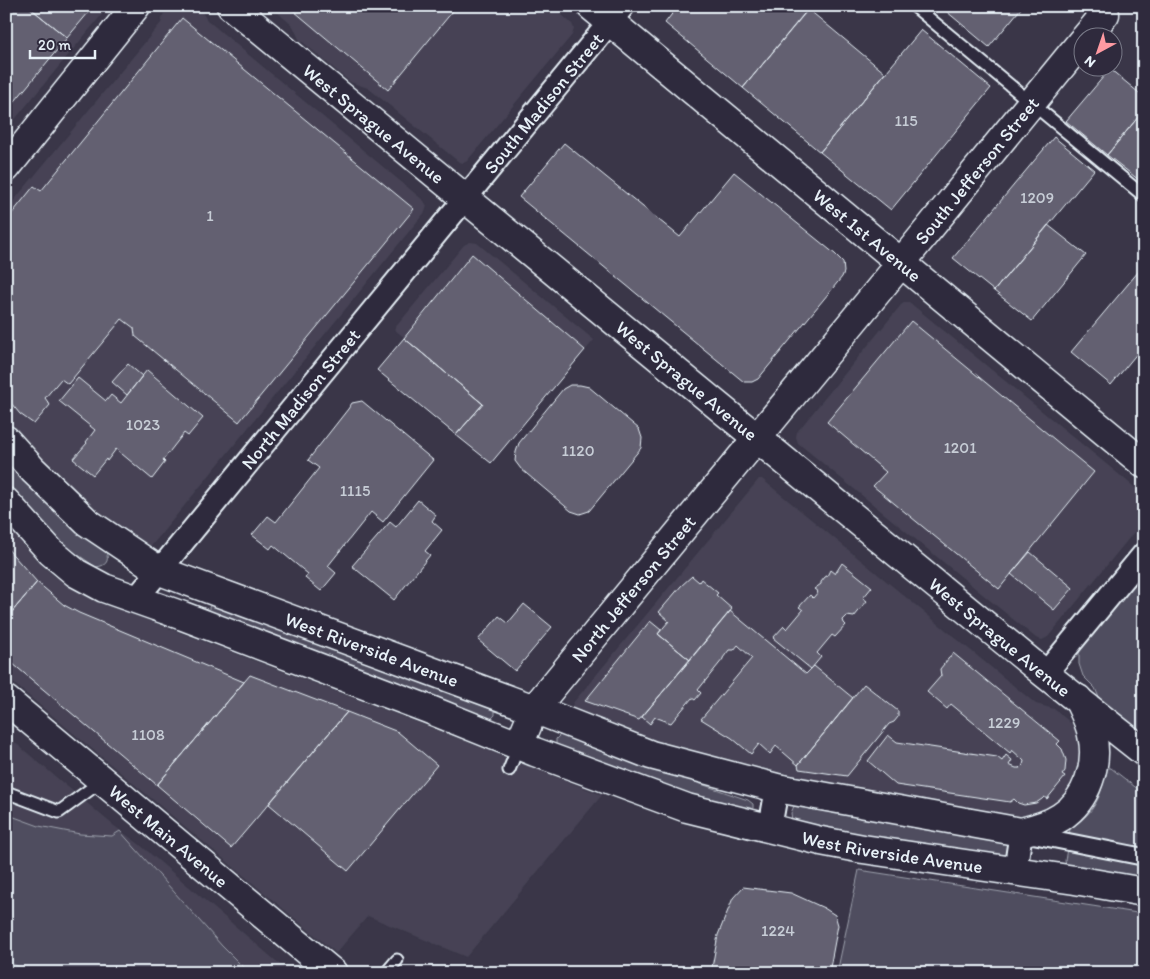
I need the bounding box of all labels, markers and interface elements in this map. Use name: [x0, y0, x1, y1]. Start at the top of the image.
scale bar: [30, 28, 95, 60]
street label: South Madison Street: [479, 28, 608, 178]
north arrow: [1072, 28, 1122, 78]
text: 20 m: [38, 36, 72, 54]
text: N: [1081, 52, 1099, 71]
street label: West Sprague Avenue: [298, 59, 449, 189]
street label: South Jefferson Street: [910, 92, 1044, 249]
house number: 115: [894, 111, 918, 130]
street label: West 1st Avenue: [808, 184, 926, 287]
house number: 1209: [1020, 188, 1054, 207]
house number: 1: [206, 206, 214, 225]
street label: West Sprague Avenue: [611, 316, 762, 446]
street label: North Madison Street: [236, 324, 365, 474]
house number: 1023: [126, 415, 160, 434]
house number: 1201: [943, 438, 977, 457]
house number: 1120: [561, 441, 595, 460]
house number: 1115: [340, 481, 370, 500]
street label: North Jefferson Street: [566, 511, 701, 667]
street label: West Sprague Avenue: [924, 573, 1075, 702]
street label: West Riverside Avenue: [282, 607, 462, 692]
house number: 1229: [988, 713, 1020, 732]
house number: 1108: [131, 725, 165, 744]
street label: West Main Avenue: [104, 780, 233, 893]
street label: West Riverside Avenue: [799, 826, 984, 878]
house number: 1224: [761, 921, 795, 940]

